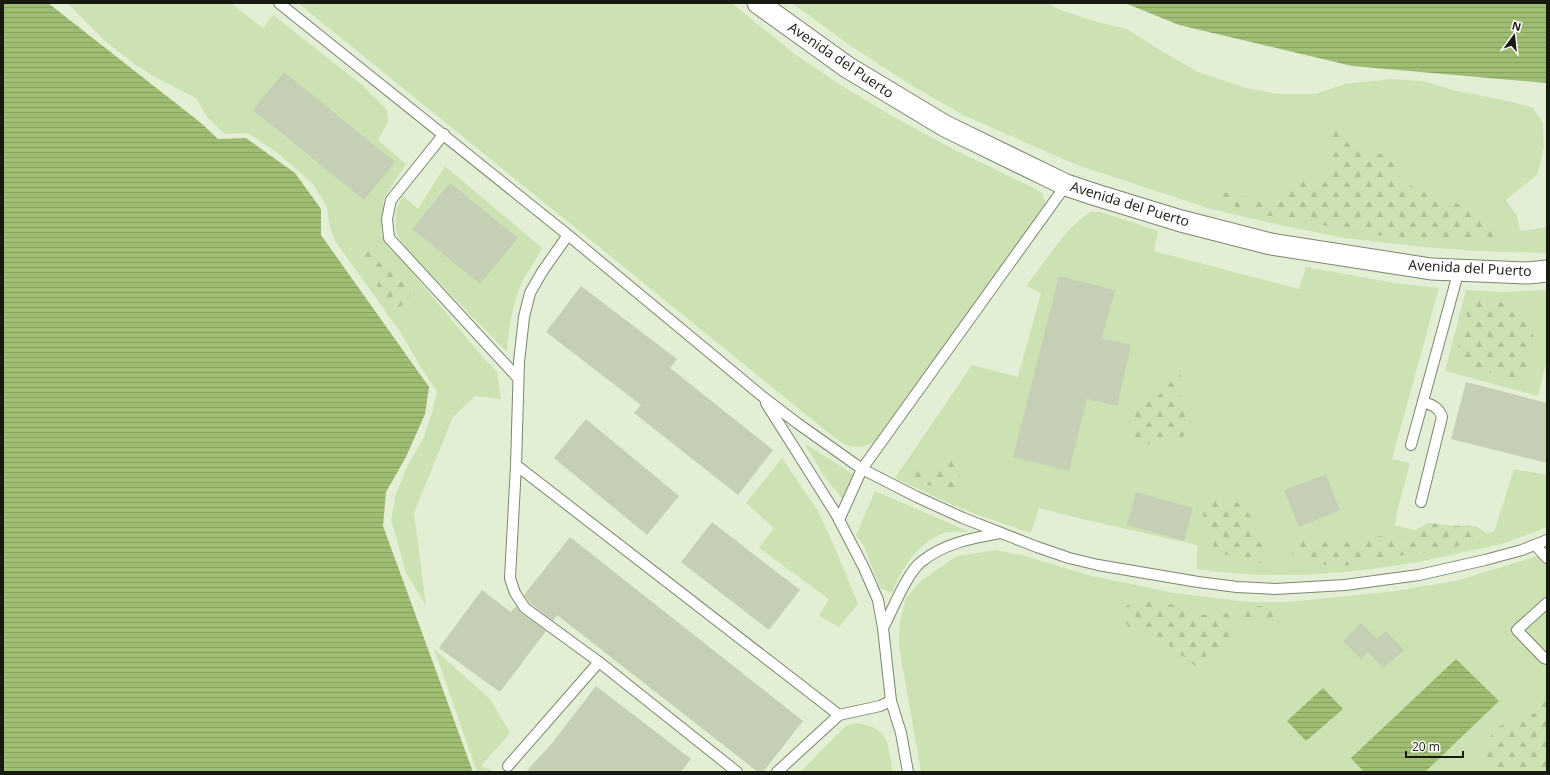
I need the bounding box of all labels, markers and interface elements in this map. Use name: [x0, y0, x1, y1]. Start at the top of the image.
north arrow: [1494, 16, 1534, 56]
street label: Avenida del Puerto: [785, 17, 898, 102]
text: N: [1510, 17, 1523, 34]
street label: Avenida del Puerto: [1068, 176, 1192, 231]
street label: Avenida del Puerto: [1408, 255, 1532, 280]
scale bar: [1406, 733, 1463, 759]
text: 20 m: [1412, 738, 1440, 755]

